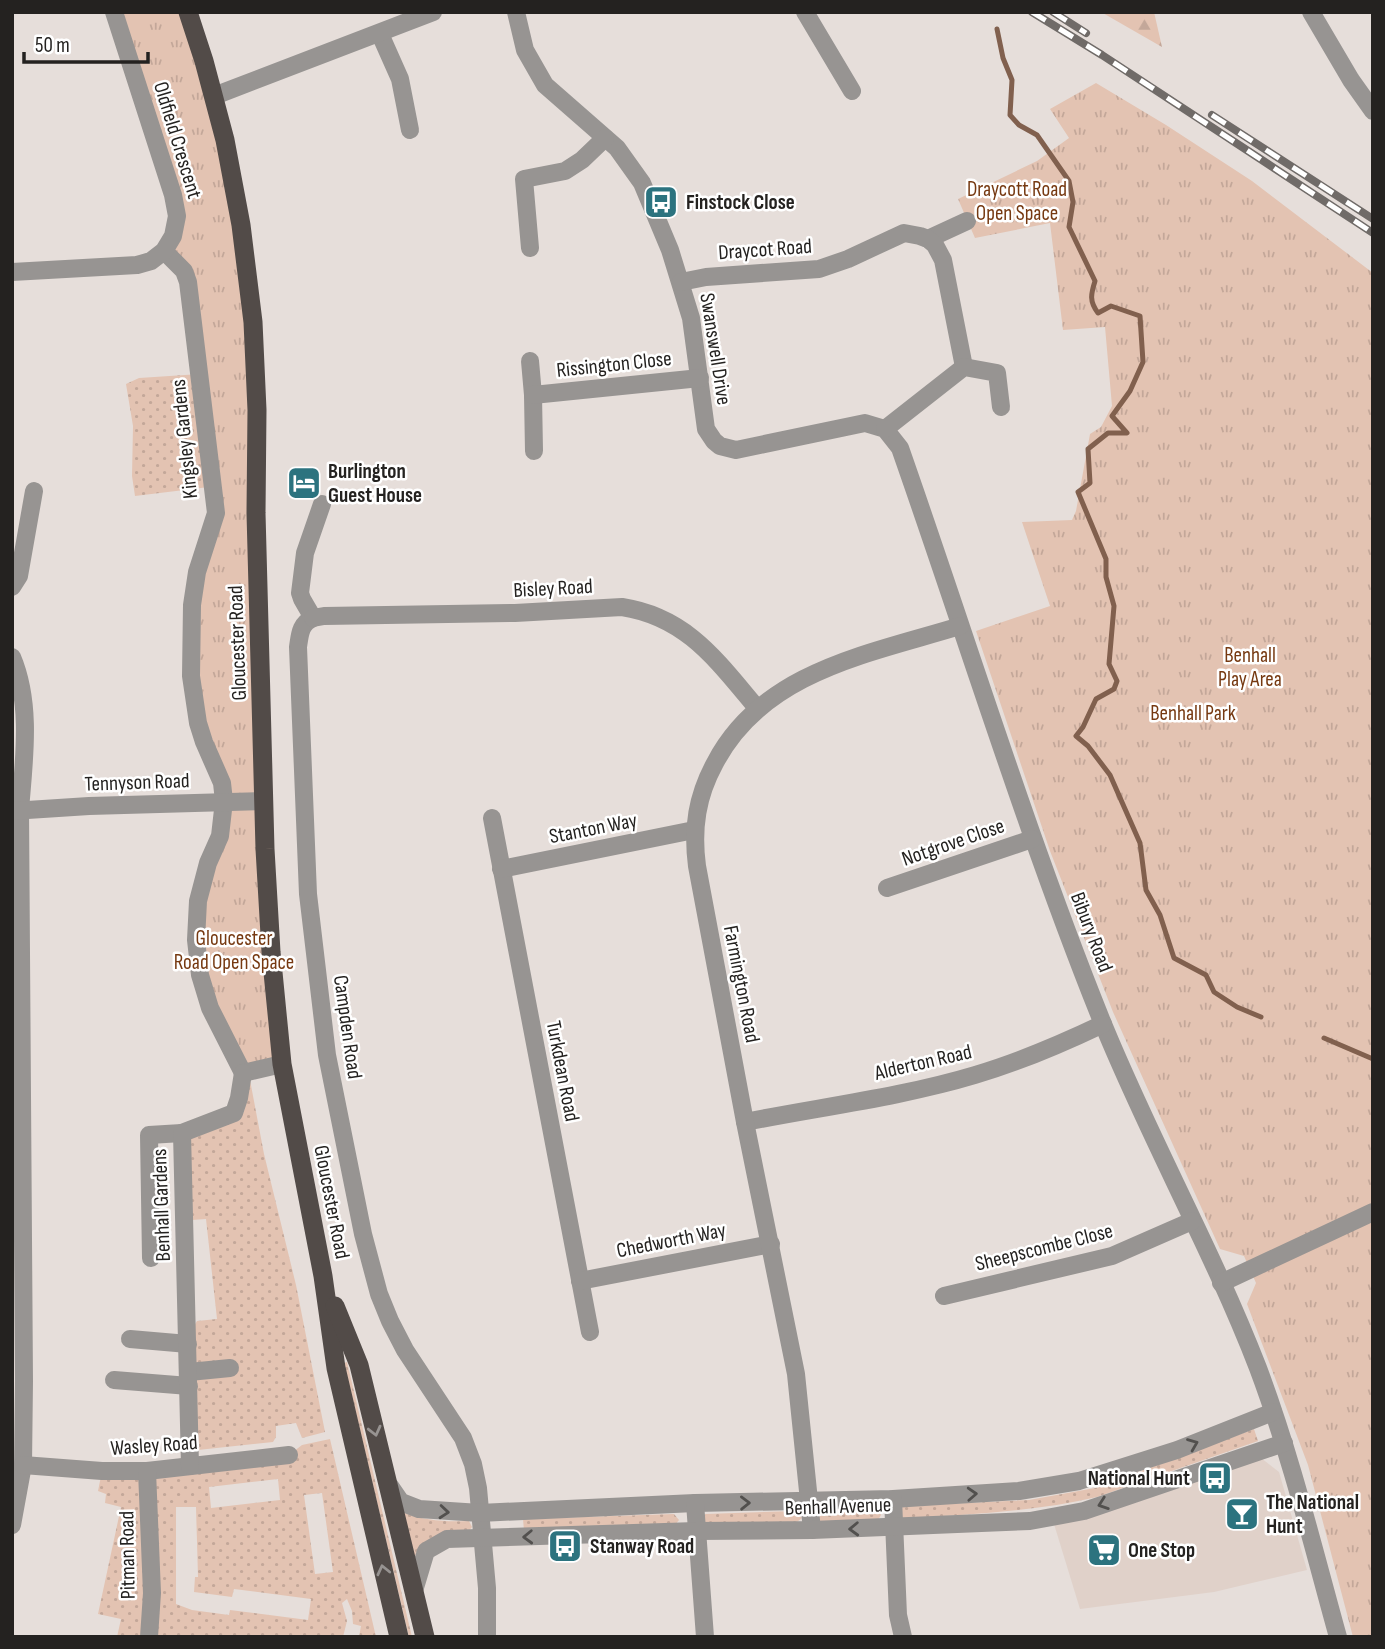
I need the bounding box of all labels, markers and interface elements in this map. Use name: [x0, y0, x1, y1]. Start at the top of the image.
scale bar: [24, 21, 149, 65]
text: 50 m: [35, 33, 70, 58]
street label: Oldfield Crescent: [148, 79, 207, 202]
park label: Draycott Road Open Space: [967, 177, 1067, 226]
bus stop icon: Finstock Close: [642, 183, 680, 221]
place label: Finstock Close: [686, 190, 795, 215]
street label: Draycot Road: [717, 234, 813, 265]
street label: Swanswell Drive: [694, 291, 737, 407]
street label: Rissington Close: [555, 346, 673, 383]
street label: Kingsley Gardens: [166, 378, 203, 500]
place label: Burlington Guest House: [328, 459, 422, 508]
hotel icon: Burlington Guest House: [285, 464, 323, 502]
street label: Bisley Road: [513, 574, 593, 603]
street label: Gloucester Road: [223, 585, 252, 701]
park label: Benhall Play Area: [1218, 643, 1282, 692]
park label: Benhall Park: [1150, 701, 1236, 726]
street label: Tennyson Road: [84, 768, 190, 797]
street label: Stanton Way: [547, 808, 639, 849]
street label: Notgrove Close: [899, 813, 1008, 872]
street label: Bibury Road: [1065, 889, 1118, 976]
street label: Farmington Road: [718, 923, 765, 1045]
park label: Gloucester Road Open Space: [174, 926, 294, 975]
street label: Campden Road: [328, 974, 367, 1081]
street label: Turkdean Road: [540, 1019, 585, 1124]
street label: Alderton Road: [871, 1039, 974, 1086]
street label: Gloucester Road: [308, 1143, 355, 1261]
street label: Benhall Gardens: [147, 1148, 176, 1262]
street label: Chedworth Way: [614, 1218, 728, 1263]
street label: Sheepscombe Close: [973, 1218, 1115, 1277]
one-way arrow: [367, 1425, 381, 1437]
street label: Wasley Road: [110, 1430, 198, 1461]
one-way arrow: [1186, 1438, 1198, 1452]
bus stop icon: National Hunt: [1196, 1459, 1234, 1497]
place label: National Hunt: [1088, 1466, 1190, 1491]
one-way arrow: [967, 1487, 978, 1502]
place label: The National Hunt: [1266, 1490, 1359, 1539]
street label: Benhall Avenue: [784, 1492, 892, 1521]
one-way arrow: [740, 1495, 751, 1511]
bar icon: The National Hunt: [1223, 1495, 1261, 1533]
one-way arrow: [1098, 1496, 1110, 1510]
one-way arrow: [439, 1504, 450, 1519]
street label: Pitman Road: [114, 1511, 141, 1599]
one-way arrow: [848, 1521, 859, 1536]
bus stop icon: Stanway Road: [546, 1527, 584, 1565]
one-way arrow: [523, 1530, 534, 1545]
supermarket icon: One Stop: [1085, 1531, 1123, 1569]
place label: Stanway Road: [590, 1534, 694, 1559]
place label: One Stop: [1128, 1538, 1195, 1563]
one-way arrow: [377, 1564, 392, 1576]

